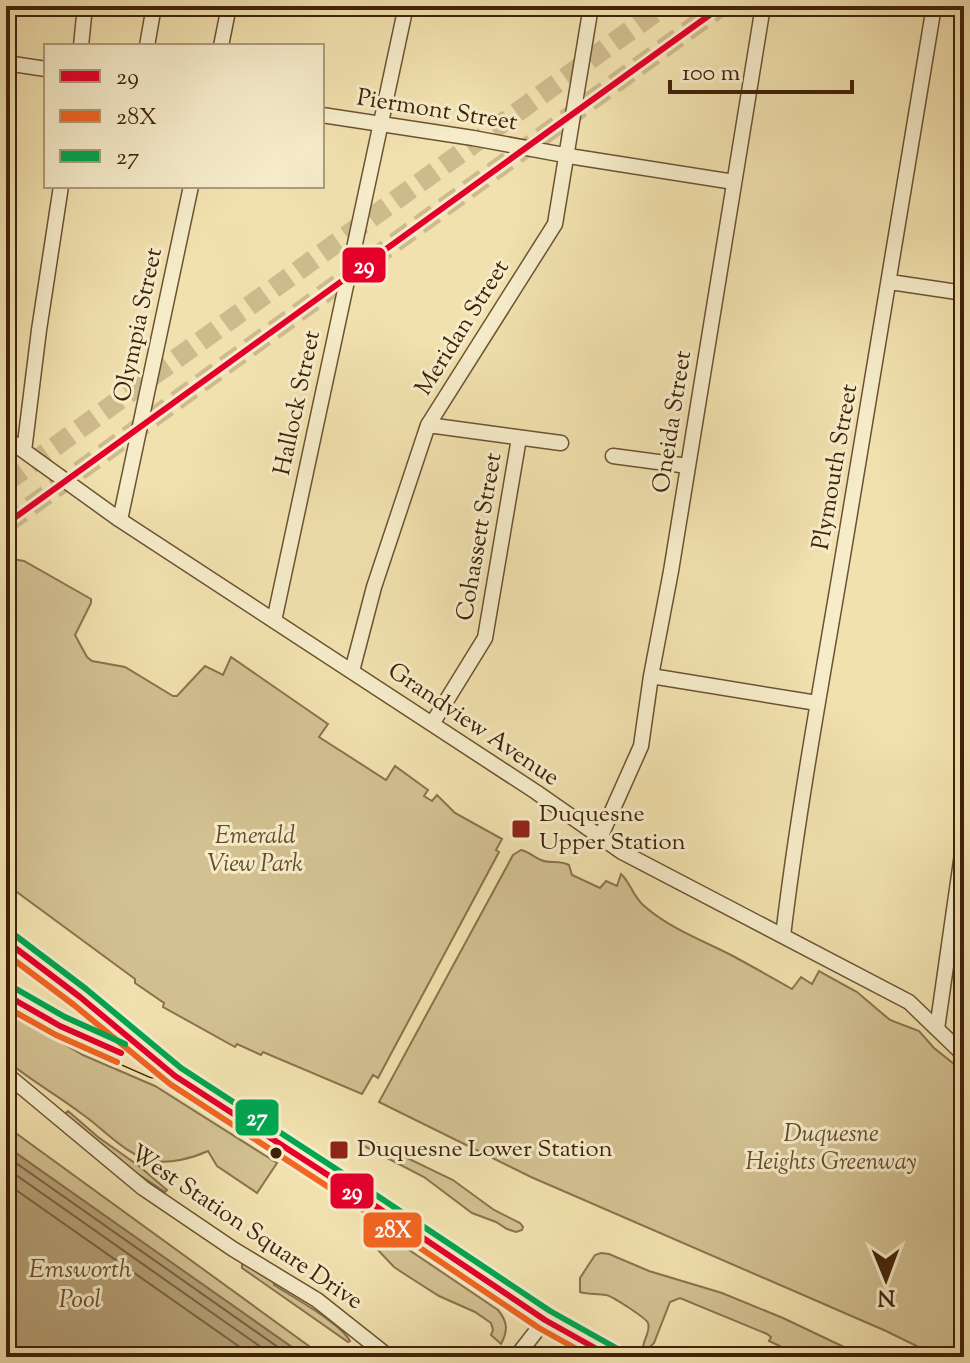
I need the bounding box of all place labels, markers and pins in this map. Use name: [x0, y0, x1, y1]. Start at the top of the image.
place label: Duquesne Upper Station: [539, 798, 686, 860]
marker: Duquesne Upper Station: [510, 818, 532, 840]
place label: Duquesne Lower Station: [357, 1133, 613, 1167]
marker: Duquesne Lower Station: [328, 1139, 350, 1161]
unlabelled marker: [268, 1145, 284, 1161]

